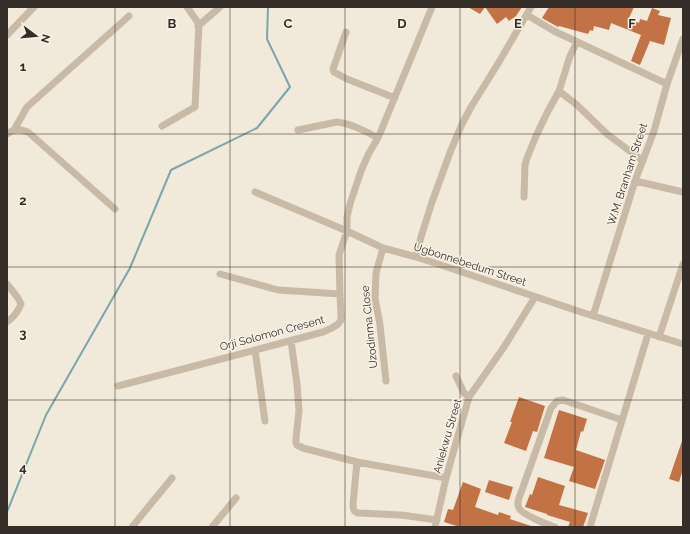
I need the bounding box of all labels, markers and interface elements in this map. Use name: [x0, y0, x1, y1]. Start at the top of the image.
north arrow: [16, 16, 56, 56]
text: B: [168, 16, 177, 31]
text: C: [284, 16, 293, 31]
text: D: [397, 16, 407, 31]
text: E: [514, 16, 522, 31]
text: F: [628, 16, 636, 31]
text: N: [38, 33, 53, 44]
text: 1: [20, 59, 27, 74]
street label: W.M. Branham Street: [605, 121, 650, 227]
text: 2: [19, 193, 27, 208]
street label: Ugbonnebedum Street: [412, 240, 528, 289]
street label: Uzodinma Close: [359, 284, 380, 369]
street label: Orji Solomon Cresent: [218, 313, 326, 354]
text: 3: [19, 326, 27, 341]
street label: Aniekwu Street: [431, 397, 464, 475]
text: 4: [19, 460, 27, 475]

